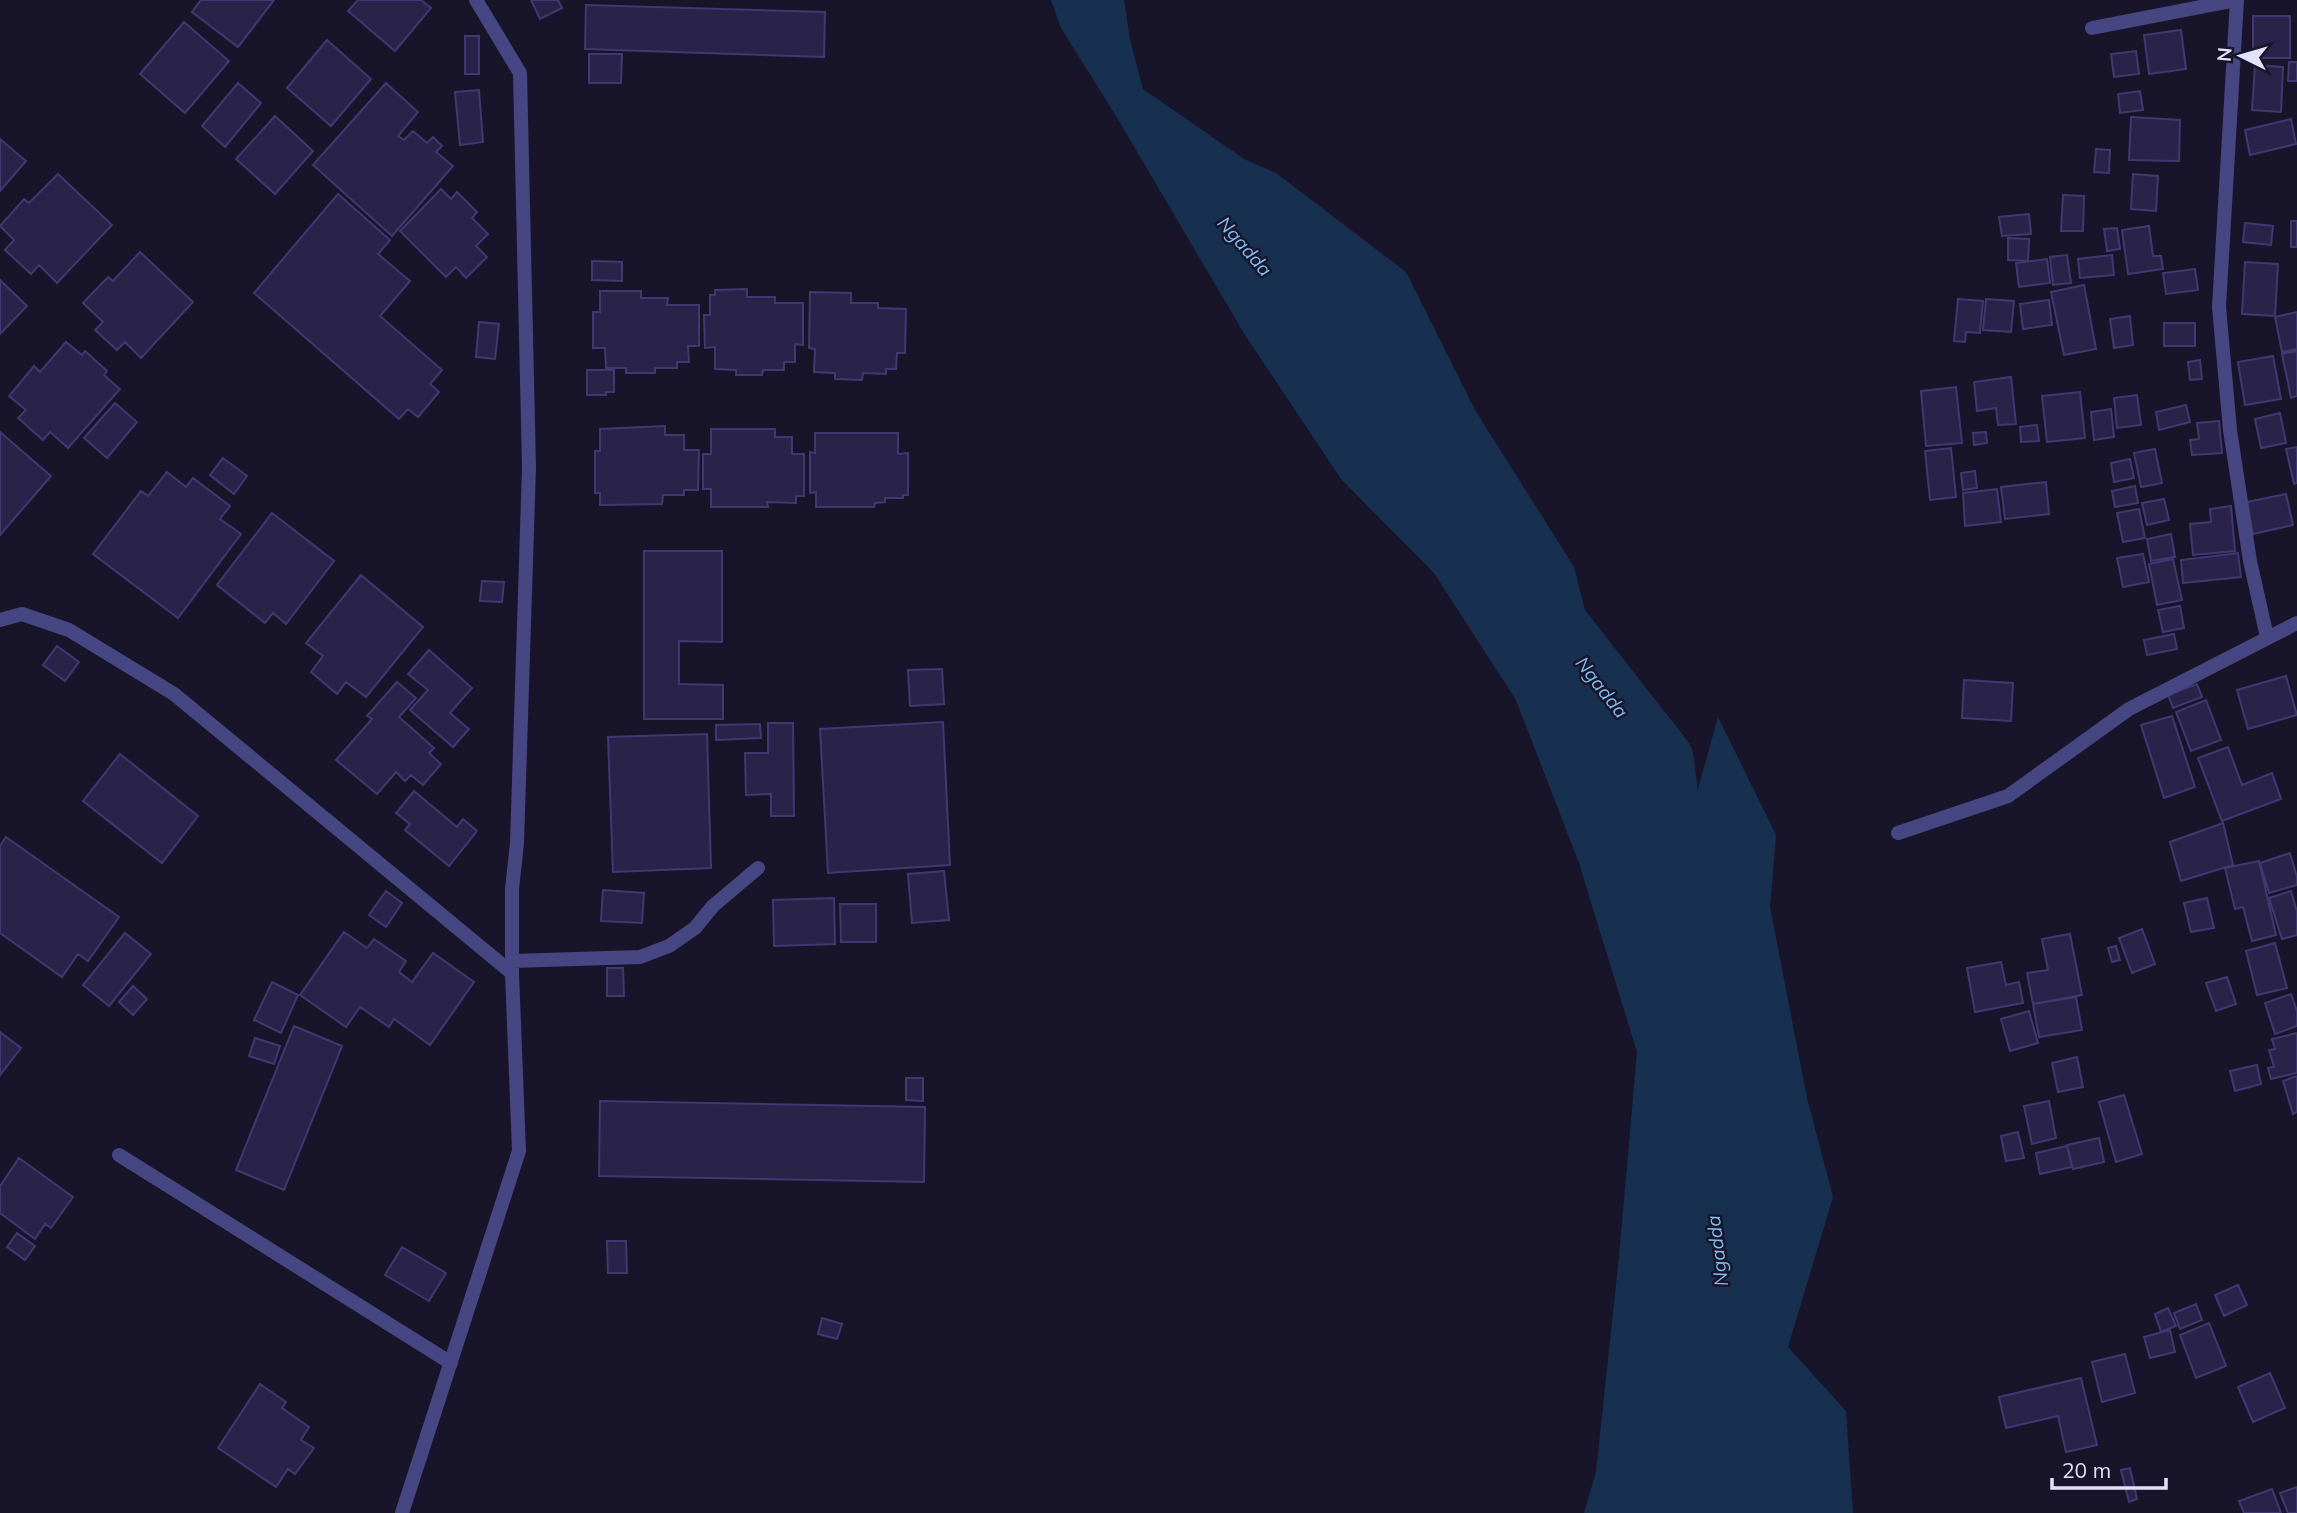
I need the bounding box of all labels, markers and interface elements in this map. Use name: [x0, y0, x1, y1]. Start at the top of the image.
north arrow: [2206, 21, 2276, 91]
text: N: [2211, 46, 2237, 63]
water label: Ngadda: [1213, 211, 1277, 281]
water label: Ngadda: [1571, 652, 1633, 722]
water label: Ngadda: [1701, 1214, 1733, 1288]
scale bar: [2052, 1446, 2166, 1490]
text: 20 m: [2062, 1457, 2111, 1483]

